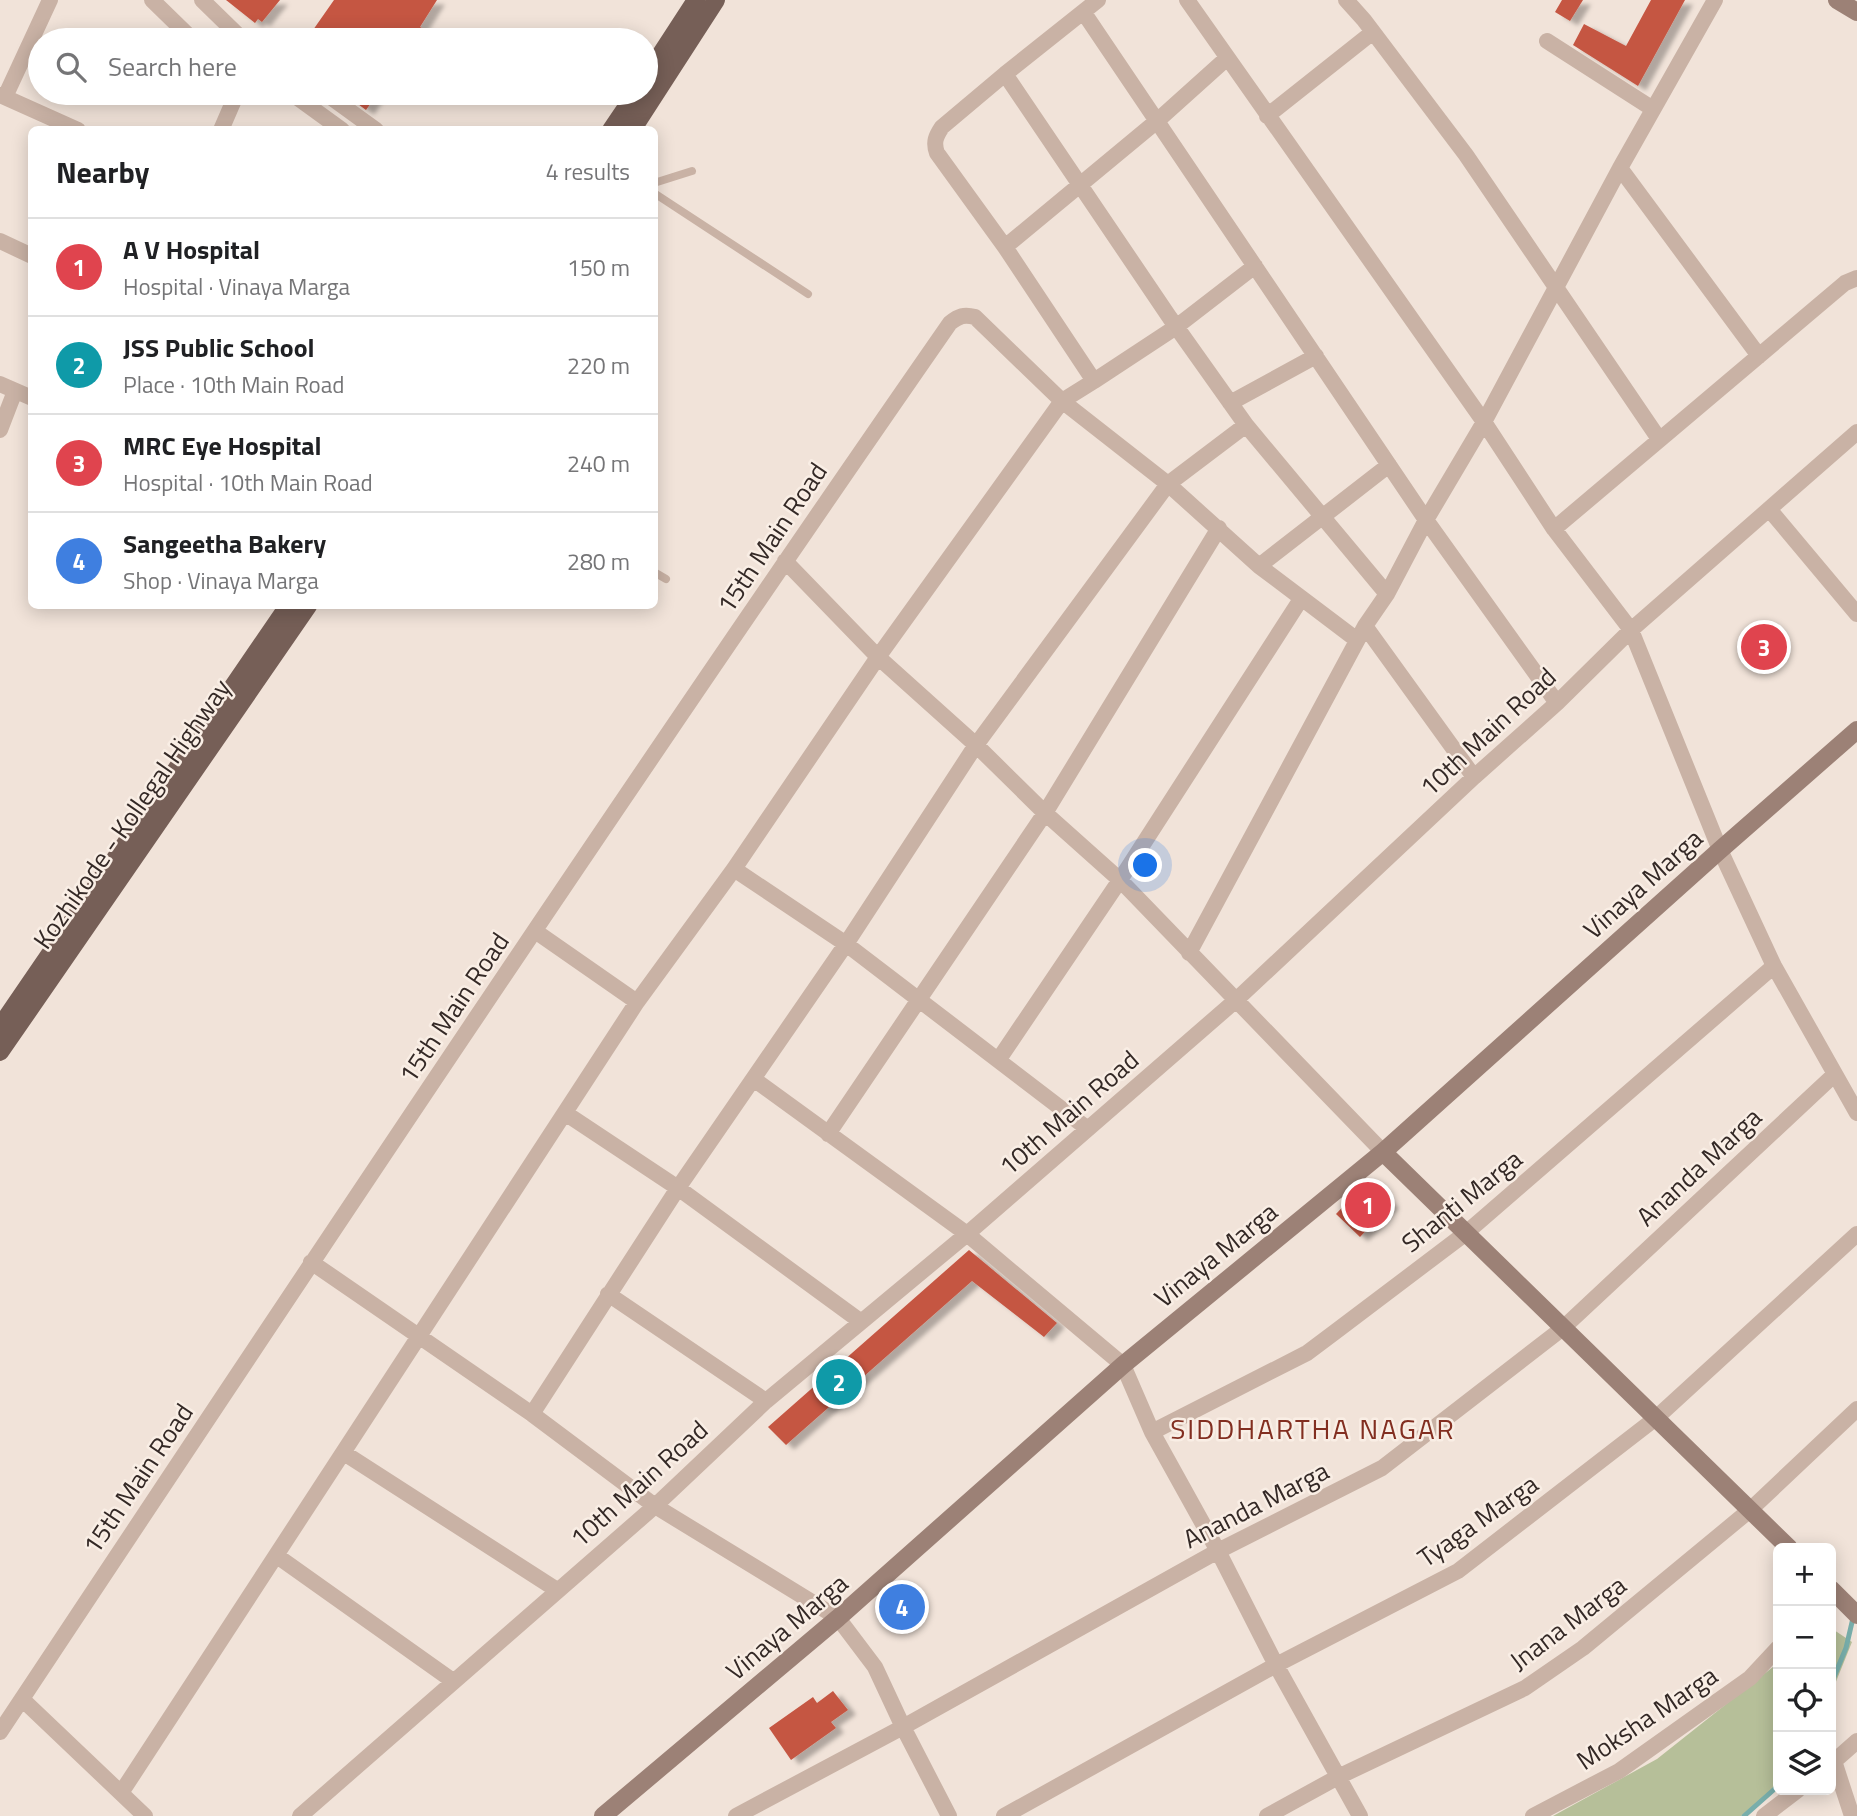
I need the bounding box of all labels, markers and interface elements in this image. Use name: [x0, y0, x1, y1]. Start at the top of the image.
search box: [28, 28, 658, 105]
text: Search here: [108, 47, 237, 86]
icon: search: [52, 48, 90, 86]
text: Nearby: [56, 149, 149, 195]
text: 4 results: [546, 154, 630, 189]
text: A V Hospital: [123, 230, 260, 269]
text: 1: [73, 250, 85, 285]
text: 150 m: [567, 250, 630, 285]
text: Hospital · Vinaya Marga: [123, 269, 350, 304]
text: JSS Public School: [123, 328, 315, 367]
text: 2: [73, 348, 85, 383]
text: 220 m: [567, 348, 630, 383]
text: Place · 10th Main Road: [123, 367, 344, 402]
text: MRC Eye Hospital: [123, 426, 322, 465]
text: 3: [73, 446, 85, 481]
text: 240 m: [567, 446, 630, 481]
street label: 15th Main Road: [707, 454, 837, 621]
text: Hospital · 10th Main Road: [123, 465, 373, 500]
text: Sangeetha Bakery: [123, 524, 326, 563]
text: 4: [73, 544, 85, 579]
text: 280 m: [567, 544, 630, 579]
text: Shop · Vinaya Marga: [123, 563, 319, 598]
pin: 3: [1741, 621, 1787, 673]
street label: 10th Main Road: [1411, 658, 1565, 805]
street label: Kozhikode - Kollegal Highway: [23, 671, 240, 957]
street label: Vinaya Marga: [1574, 819, 1711, 948]
your location: [1128, 848, 1162, 882]
street label: 15th Main Road: [389, 924, 519, 1091]
street label: 10th Main Road: [990, 1041, 1147, 1185]
street label: Ananda Marga: [1627, 1098, 1770, 1235]
street label: Shanti Marga: [1393, 1140, 1531, 1262]
pin: 1: [1345, 1179, 1391, 1231]
street label: Vinaya Marga: [1146, 1193, 1286, 1317]
pin: 2: [816, 1356, 862, 1408]
street label: 15th Main Road: [73, 1395, 203, 1562]
district label: SIDDHARTHA NAGAR: [1170, 1407, 1456, 1450]
street label: 10th Main Road: [561, 1411, 717, 1556]
street label: Ananda Marga: [1176, 1451, 1335, 1558]
street label: Tyaga Marga: [1409, 1465, 1546, 1577]
map controls: [1773, 1543, 1836, 1795]
button: +: [1773, 1543, 1836, 1606]
street label: Vinaya Marga: [717, 1564, 856, 1689]
street label: Jnana Marga: [1501, 1566, 1634, 1679]
pin: 4: [879, 1581, 925, 1633]
button: −: [1773, 1606, 1836, 1669]
street label: Moksha Marga: [1568, 1656, 1725, 1779]
button: locate: [1773, 1669, 1836, 1732]
button: layers: [1773, 1732, 1836, 1795]

